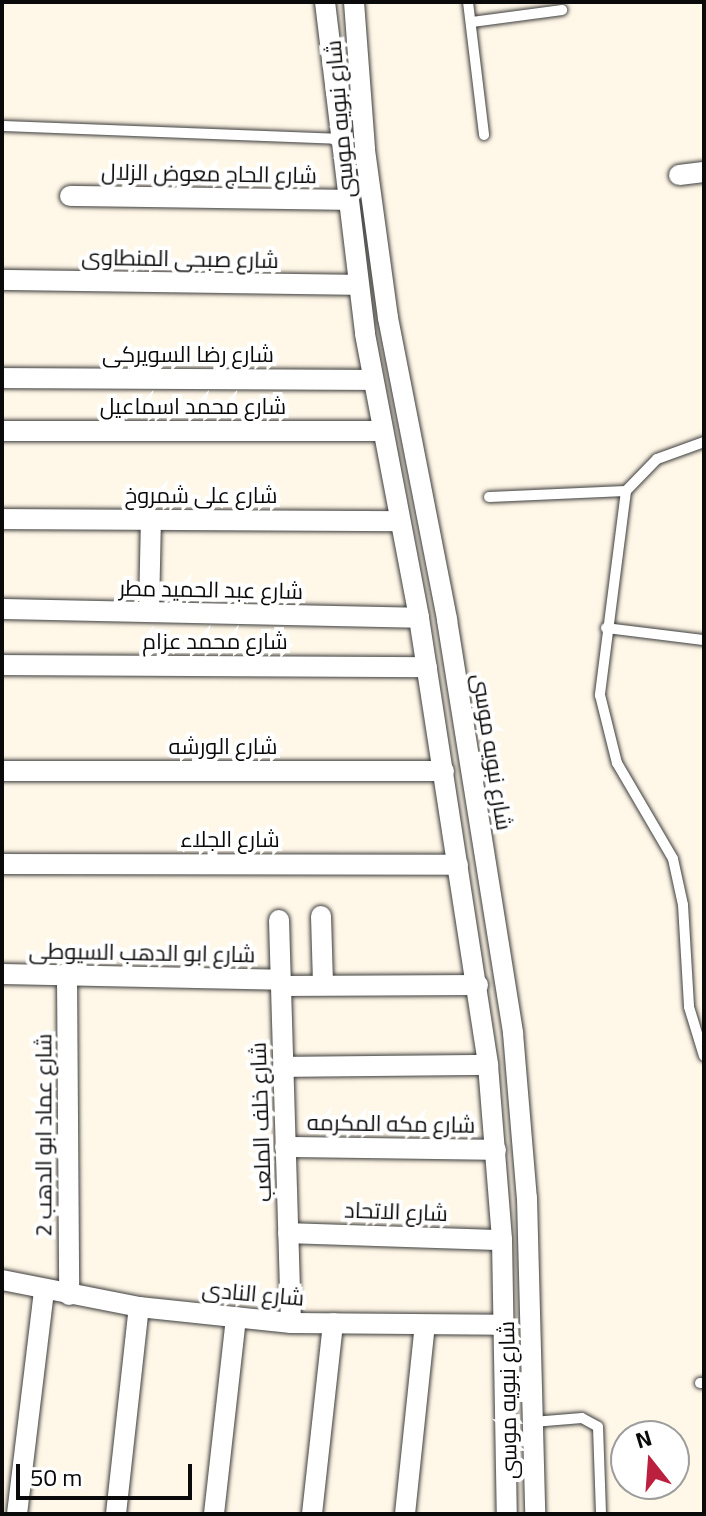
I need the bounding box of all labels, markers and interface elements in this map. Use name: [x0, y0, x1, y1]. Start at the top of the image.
street label: شارع نبويه موسى: [320, 39, 360, 199]
street label: شارع الحاج معوض الزلال: [101, 159, 317, 189]
street label: شارع صبحى المنطاوى: [81, 244, 279, 274]
street label: شارع رضا السويركى: [102, 342, 274, 368]
street label: شارع محمد اسماعيل: [100, 394, 286, 420]
street label: شارع على شمروخ: [125, 483, 277, 509]
street label: شارع عبد الحميد مطر: [119, 575, 303, 605]
street label: شارع محمد عزام: [142, 629, 288, 655]
street label: شارع نبويه موسى: [467, 672, 517, 832]
street label: شارع الورشه: [169, 734, 277, 760]
street label: شارع الجلاء: [180, 827, 280, 853]
street label: شارع ابو الدهب السيوطى: [28, 938, 256, 968]
street label: شارع عماد ابو الدهب 2: [31, 1033, 57, 1237]
street label: شارع خلف الملعب: [245, 1042, 277, 1202]
street label: شارع مكه المكرمه: [307, 1109, 475, 1139]
street label: شارع الاتحاد: [344, 1197, 448, 1227]
street label: شارع النادى: [201, 1276, 305, 1312]
street label: شارع نبويه موسى: [493, 1321, 523, 1479]
text: N: [630, 1417, 657, 1461]
north arrow: [610, 1420, 690, 1500]
scale bar: [20, 1448, 196, 1498]
text: 50 m: [30, 1455, 82, 1500]

